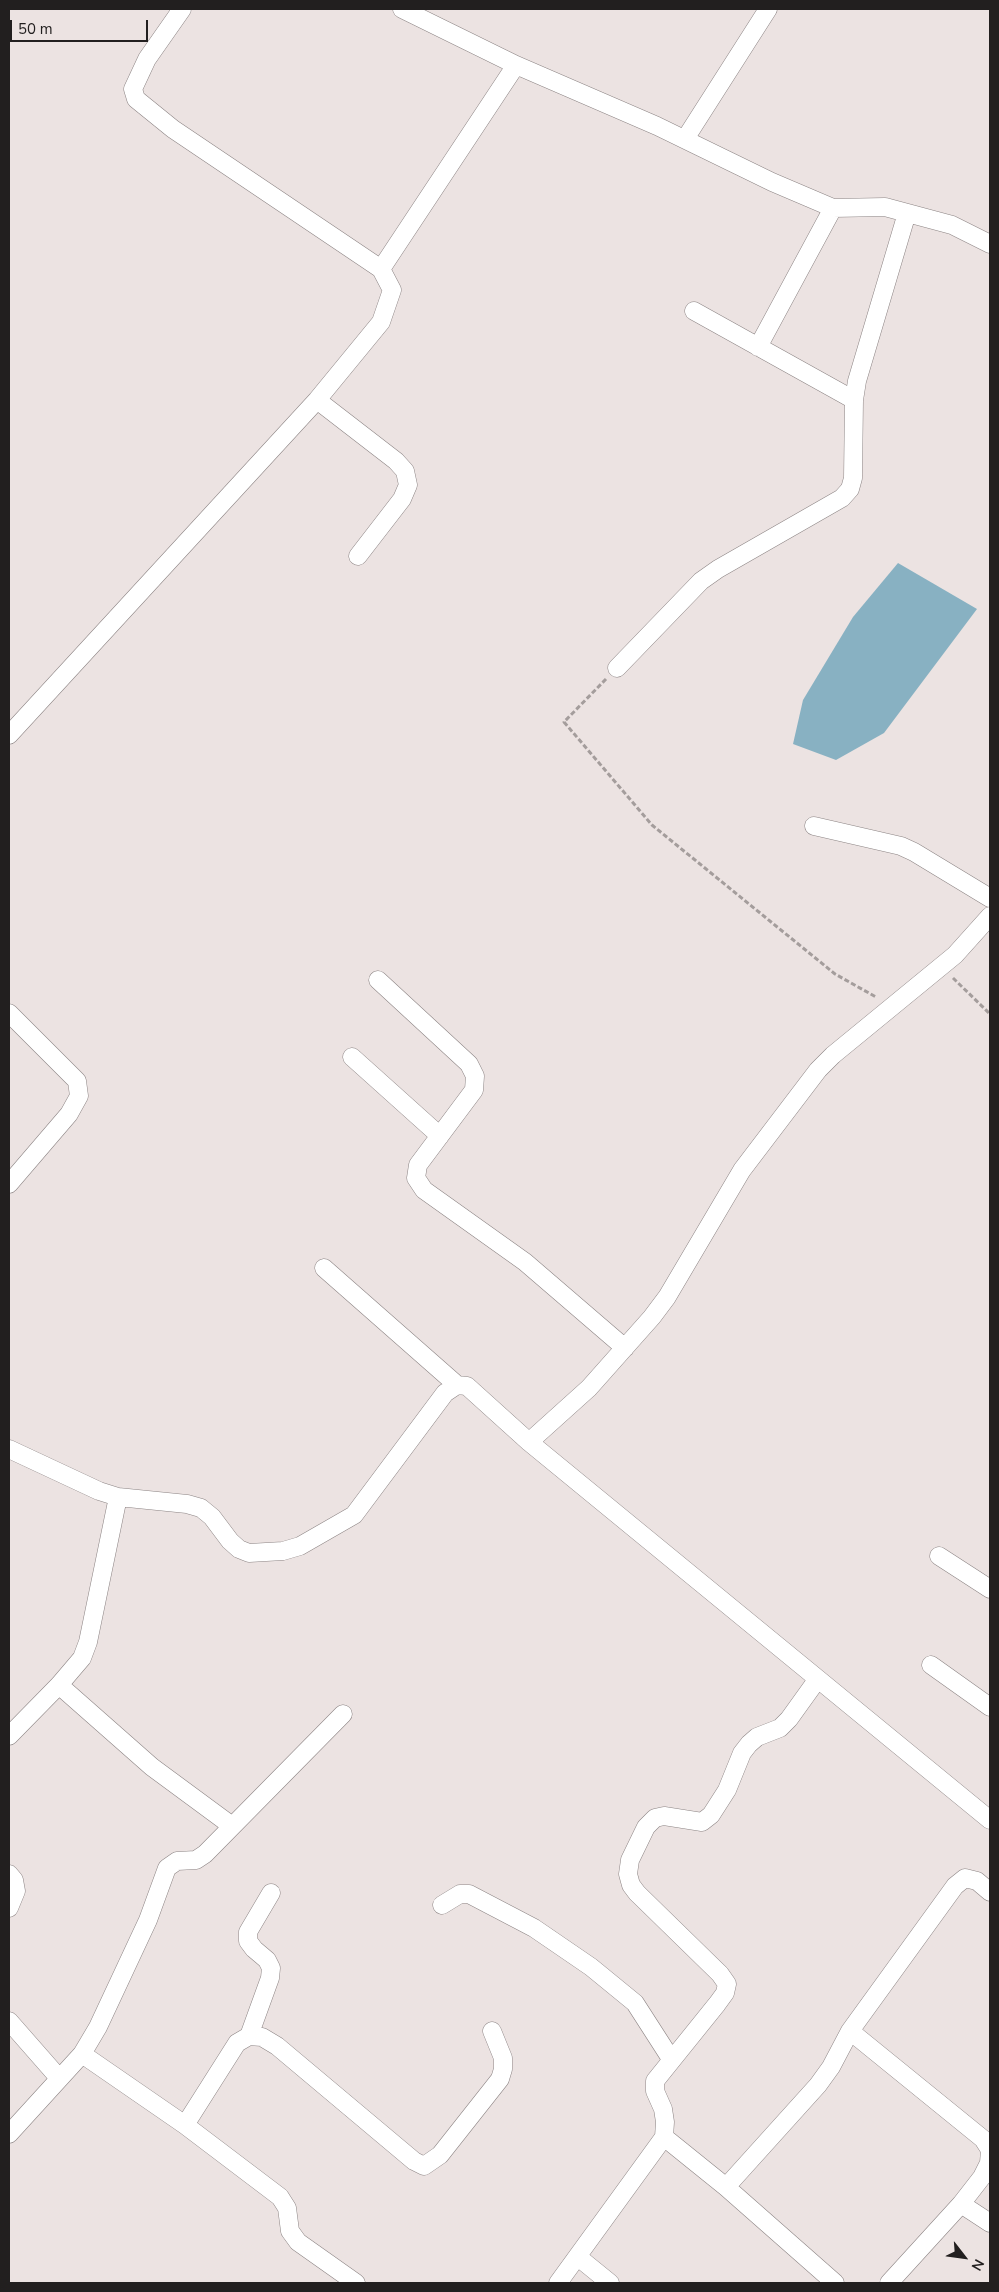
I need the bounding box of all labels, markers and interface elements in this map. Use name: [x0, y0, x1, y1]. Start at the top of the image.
scale bar: [12, 10, 150, 42]
text: 50 m: [18, 19, 53, 39]
north arrow: [939, 2232, 989, 2282]
text: N: [967, 2255, 988, 2274]

